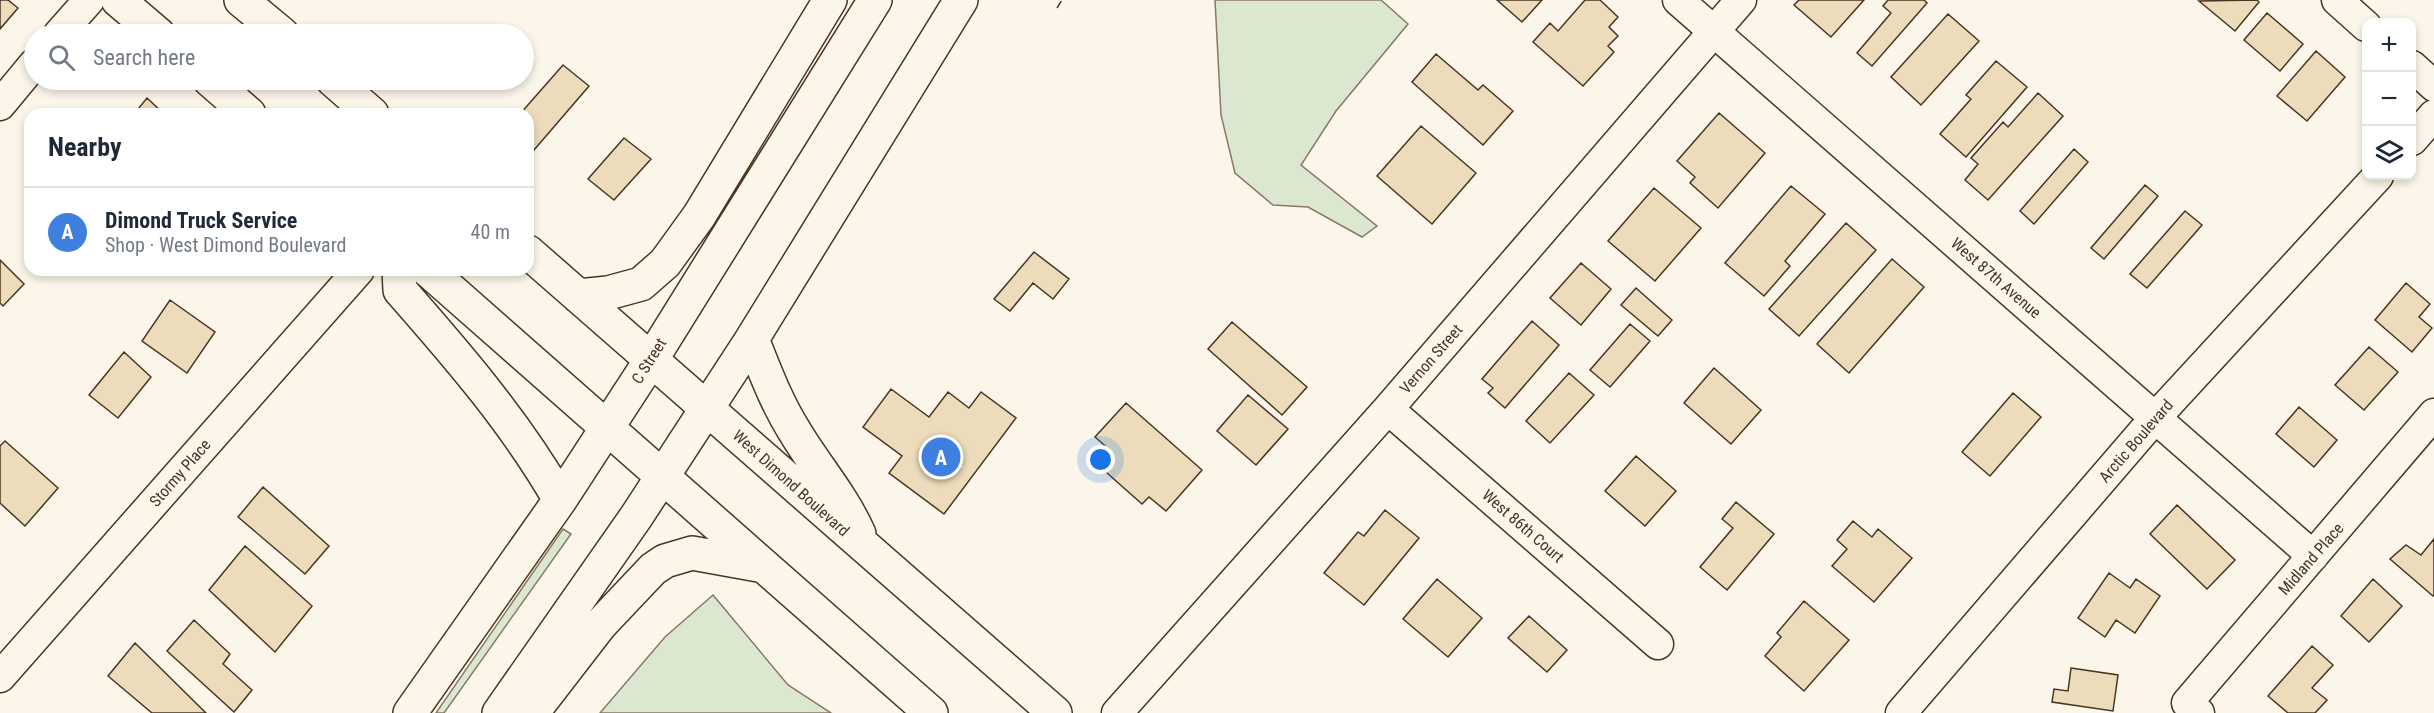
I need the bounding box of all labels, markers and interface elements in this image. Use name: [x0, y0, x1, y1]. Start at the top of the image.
map controls: [2362, 18, 2416, 180]
button: +: [2362, 18, 2416, 72]
search box: [24, 24, 534, 90]
icon: search: [45, 41, 78, 74]
text: Search here: [93, 45, 195, 70]
button: −: [2362, 72, 2416, 126]
button: layers: [2362, 126, 2416, 180]
text: Nearby: [48, 132, 122, 162]
text: Dimond Truck Service: [105, 208, 297, 233]
text: A: [62, 220, 73, 244]
text: 40 m: [471, 220, 510, 244]
text: Shop · West Dimond Boulevard: [105, 233, 347, 257]
street label: West 87th Avenue: [1947, 234, 2045, 322]
street label: Vernon Street: [1396, 320, 1466, 398]
street label: C Street: [628, 334, 671, 387]
street label: Arctic Boulevard: [2095, 396, 2177, 486]
street label: West Dimond Boulevard: [729, 426, 853, 540]
pin: A: [922, 434, 960, 480]
street label: Stormy Place: [146, 435, 214, 511]
your location: [1086, 445, 1115, 474]
street label: West 86th Court: [1478, 485, 1568, 567]
street label: Midland Place: [2274, 519, 2348, 599]

